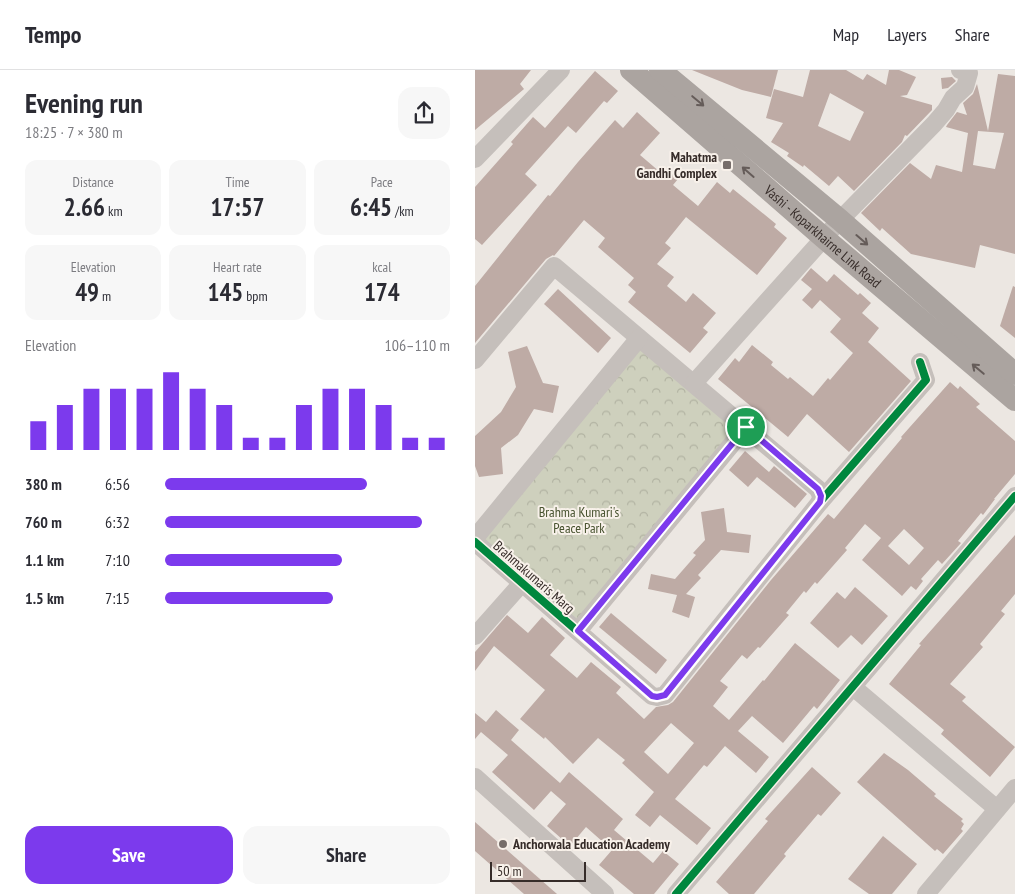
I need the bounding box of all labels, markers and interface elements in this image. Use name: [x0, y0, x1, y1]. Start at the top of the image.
text: Tempo: [25, 19, 81, 50]
text: Map: [833, 23, 859, 46]
text: Layers: [887, 23, 927, 46]
text: Share: [955, 23, 990, 46]
text: Evening run: [25, 84, 143, 121]
button: share: [398, 87, 450, 139]
one-way arrow: [691, 96, 704, 107]
text: 18:25 · 7 × 380 m: [25, 122, 123, 142]
place label: Mahatma Gandhi Complex: [636, 148, 718, 182]
marker: Mahatma Gandhi Complex: [721, 159, 733, 171]
one-way arrow: [742, 166, 755, 178]
text: Distance: [73, 173, 114, 191]
text: Time: [225, 173, 250, 191]
text: Pace: [371, 173, 393, 191]
street label: Vashi - Koparkhairne Link Road: [760, 181, 885, 292]
text: 2.66: [64, 191, 105, 223]
text: 17:57: [210, 191, 265, 223]
text: 6:45: [350, 191, 392, 223]
text: km: [105, 202, 123, 220]
text: /km: [392, 202, 414, 220]
one-way arrow: [856, 234, 869, 245]
text: Elevation: [71, 258, 116, 276]
text: Heart rate: [213, 258, 262, 276]
text: kcal: [372, 258, 391, 276]
text: 49: [75, 276, 99, 308]
text: 145: [207, 276, 243, 308]
text: 174: [364, 276, 400, 308]
text: m: [99, 287, 111, 305]
text: bpm: [243, 287, 268, 305]
text: Elevation: [25, 335, 76, 355]
text: 106–110 m: [385, 335, 450, 355]
one-way arrow: [971, 363, 984, 374]
pin: [725, 406, 767, 448]
icon: arrive: [732, 413, 760, 441]
text: 380 m: [25, 474, 62, 494]
text: 6:56: [105, 474, 130, 494]
park label: Brahma Kumari's Peace Park: [539, 503, 620, 537]
text: 760 m: [25, 512, 62, 532]
text: 6:32: [105, 512, 130, 532]
street label: Brahmakumaris Marg: [490, 537, 578, 617]
text: 1.1 km: [25, 550, 64, 570]
text: 7:10: [105, 550, 130, 570]
text: 1.5 km: [25, 588, 64, 608]
text: 7:15: [105, 588, 130, 608]
button: Save: [25, 826, 233, 884]
button: Share: [243, 826, 450, 884]
place label: Anchorwala Education Academy: [512, 835, 670, 853]
marker: Anchorwala Education Academy: [497, 838, 509, 850]
scale bar: [490, 859, 586, 882]
text: 50 m: [497, 862, 522, 880]

